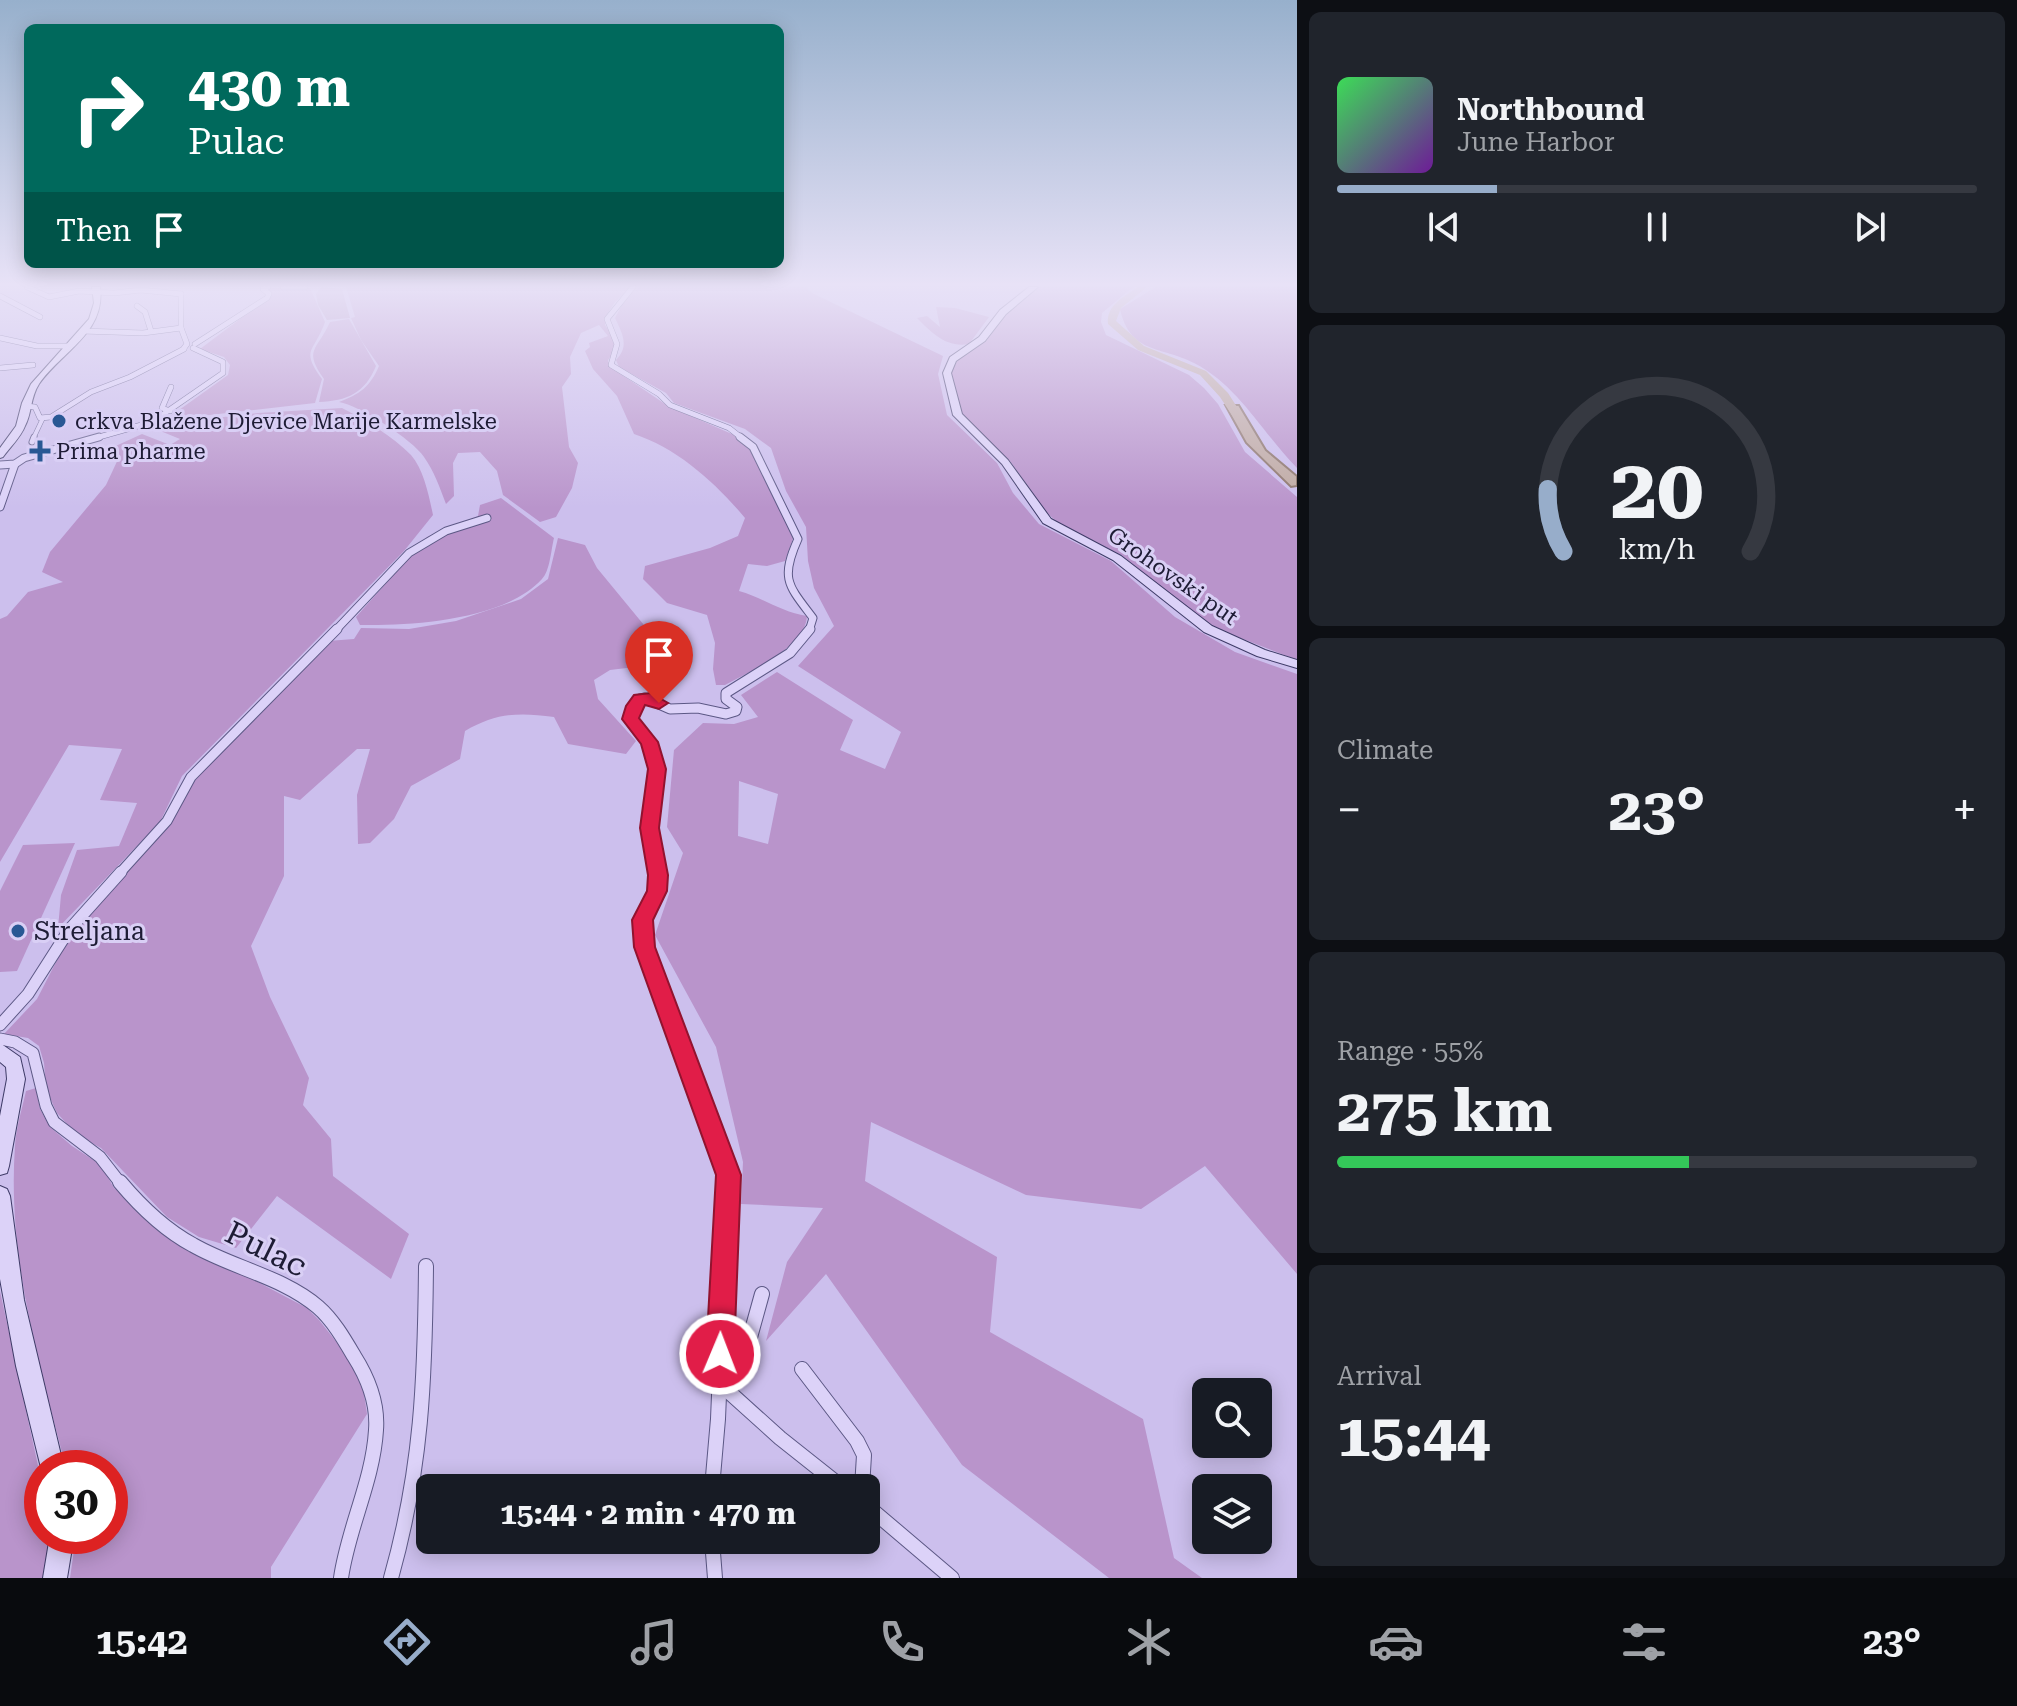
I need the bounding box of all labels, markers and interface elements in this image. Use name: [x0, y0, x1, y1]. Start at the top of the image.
text: 430 m: [188, 54, 350, 120]
icon: right: [56, 56, 160, 160]
text: Northbound: [1457, 92, 1645, 127]
text: Pulac: [188, 121, 284, 163]
text: June Harbor: [1457, 127, 1615, 157]
icon: previous: [1422, 205, 1466, 249]
icon: pause: [1635, 205, 1679, 249]
icon: next: [1848, 205, 1892, 249]
icon: arrive: [147, 208, 191, 252]
text: Then: [56, 213, 131, 248]
place label: crkva Blažene Djevice Marije Karmelske: [75, 409, 497, 434]
marker: crkva Blažene Djevice Marije Karmelske: [50, 412, 68, 430]
place label: Prima pharme: [56, 439, 206, 464]
text: 20: [1610, 440, 1704, 537]
marker: Prima pharme: [31, 442, 49, 460]
street label: Grohovski put: [1103, 522, 1243, 630]
text: km/h: [1619, 532, 1695, 566]
pin: [625, 621, 693, 703]
icon: arrive: [637, 633, 681, 677]
text: Climate: [1337, 735, 1433, 765]
text: 23°: [1608, 774, 1706, 845]
text: −: [1337, 784, 1362, 836]
text: +: [1952, 784, 1977, 836]
place label: Streljana: [34, 916, 145, 946]
marker: Streljana: [9, 922, 27, 940]
text: Range · 55%: [1337, 1036, 1483, 1066]
text: 275 km: [1337, 1075, 1552, 1146]
street label: Pulac: [219, 1213, 313, 1285]
position arrow: [678, 1312, 762, 1396]
text: Arrival: [1337, 1361, 1422, 1391]
map controls: [1192, 1378, 1272, 1554]
button: search: [1192, 1378, 1272, 1458]
text: 15:44: [1337, 1400, 1490, 1471]
speed limit sign: 30: [24, 1450, 128, 1554]
button: layers: [1192, 1474, 1272, 1554]
text: 15:44 · 2 min · 470 m: [500, 1496, 796, 1531]
icon: directions: [379, 1614, 435, 1670]
icon: music: [626, 1614, 682, 1670]
icon: phone: [874, 1614, 930, 1670]
icon: climate: [1121, 1614, 1177, 1670]
icon: car: [1368, 1614, 1424, 1670]
icon: filters: [1616, 1614, 1672, 1670]
text: 15:42: [96, 1621, 188, 1663]
text: 23°: [1863, 1621, 1921, 1663]

